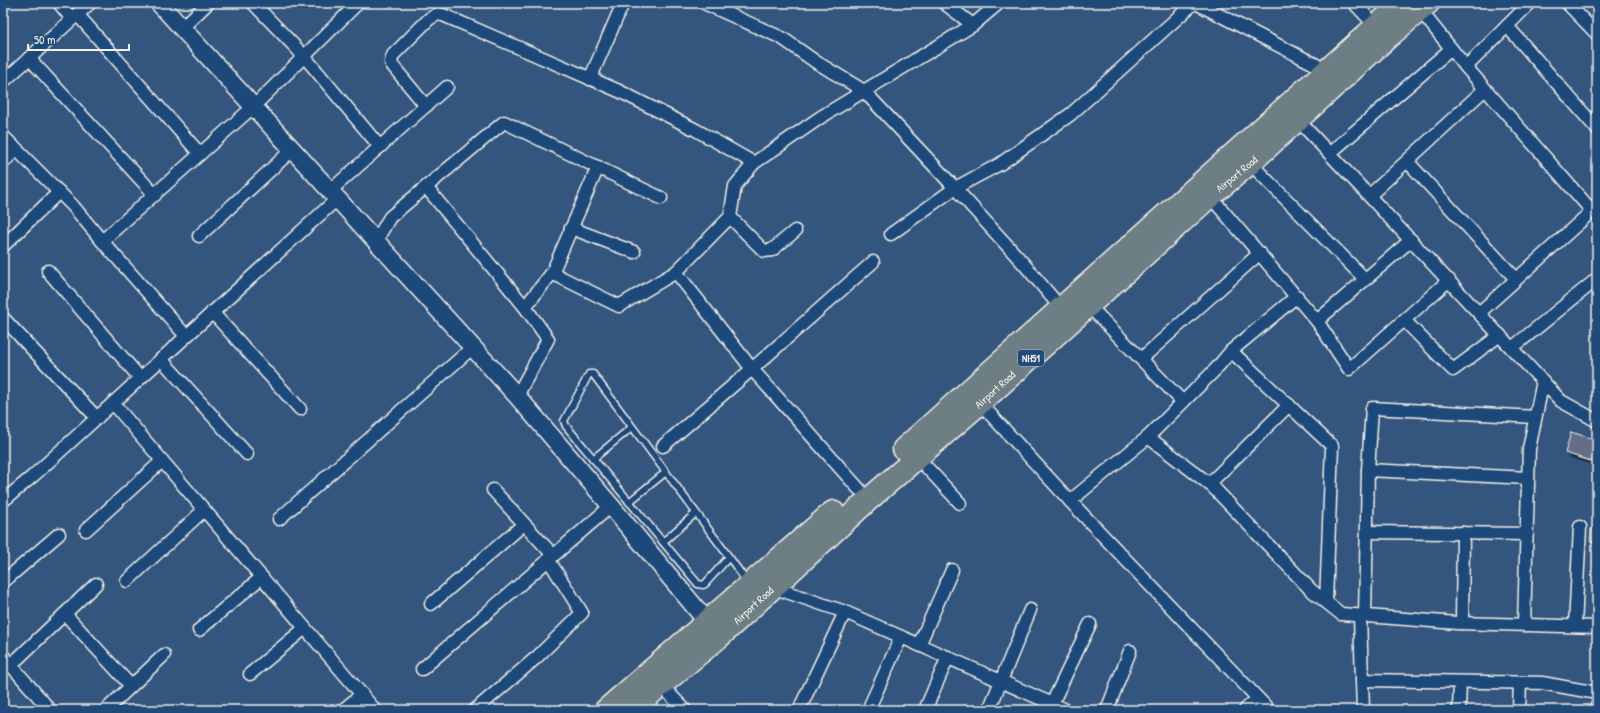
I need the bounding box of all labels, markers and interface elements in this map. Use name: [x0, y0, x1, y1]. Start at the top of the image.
scale bar: [28, 26, 129, 52]
text: 50 m: [34, 31, 55, 48]
street label: Airport Road: [1213, 152, 1261, 195]
road number: NH51: [1018, 350, 1044, 366]
street label: Airport Road: [972, 367, 1019, 411]
street label: Airport Road: [730, 583, 777, 627]

